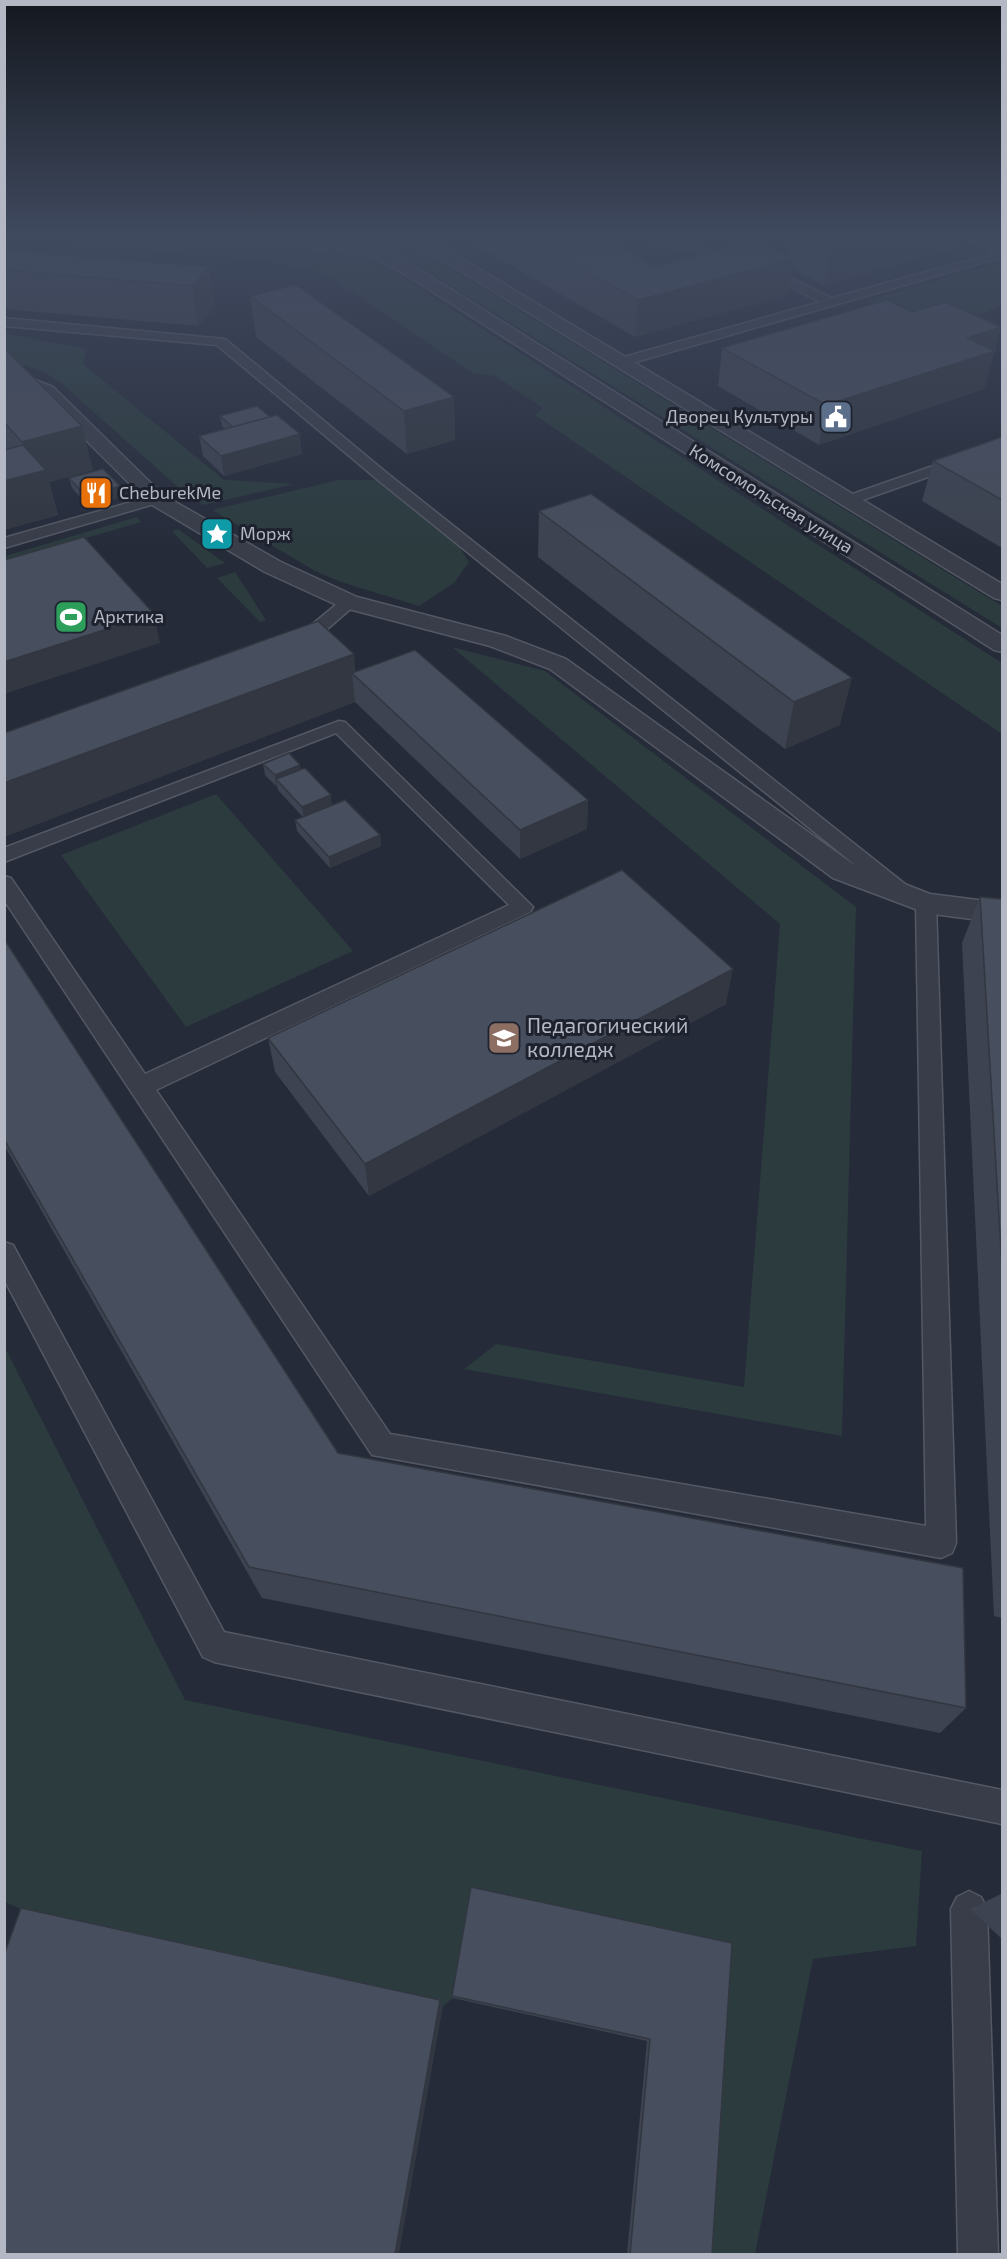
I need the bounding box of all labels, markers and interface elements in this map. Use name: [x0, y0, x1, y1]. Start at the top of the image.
public building icon: Дворец Культуры: [818, 399, 854, 435]
place label: Дворец Культуры: [666, 405, 813, 427]
street label: Комсомольская улица: [686, 439, 857, 558]
restaurant icon: CheburekMe: [78, 475, 114, 511]
place label: CheburekMe: [119, 481, 221, 503]
place icon: Морж: [199, 516, 235, 552]
place label: Морж: [240, 522, 291, 544]
sports icon: Арктика: [53, 599, 89, 635]
place label: Арктика: [94, 605, 164, 627]
place label: Педагогический колледж: [527, 1012, 688, 1061]
school or university icon: Педагогический колледж: [486, 1020, 522, 1056]

